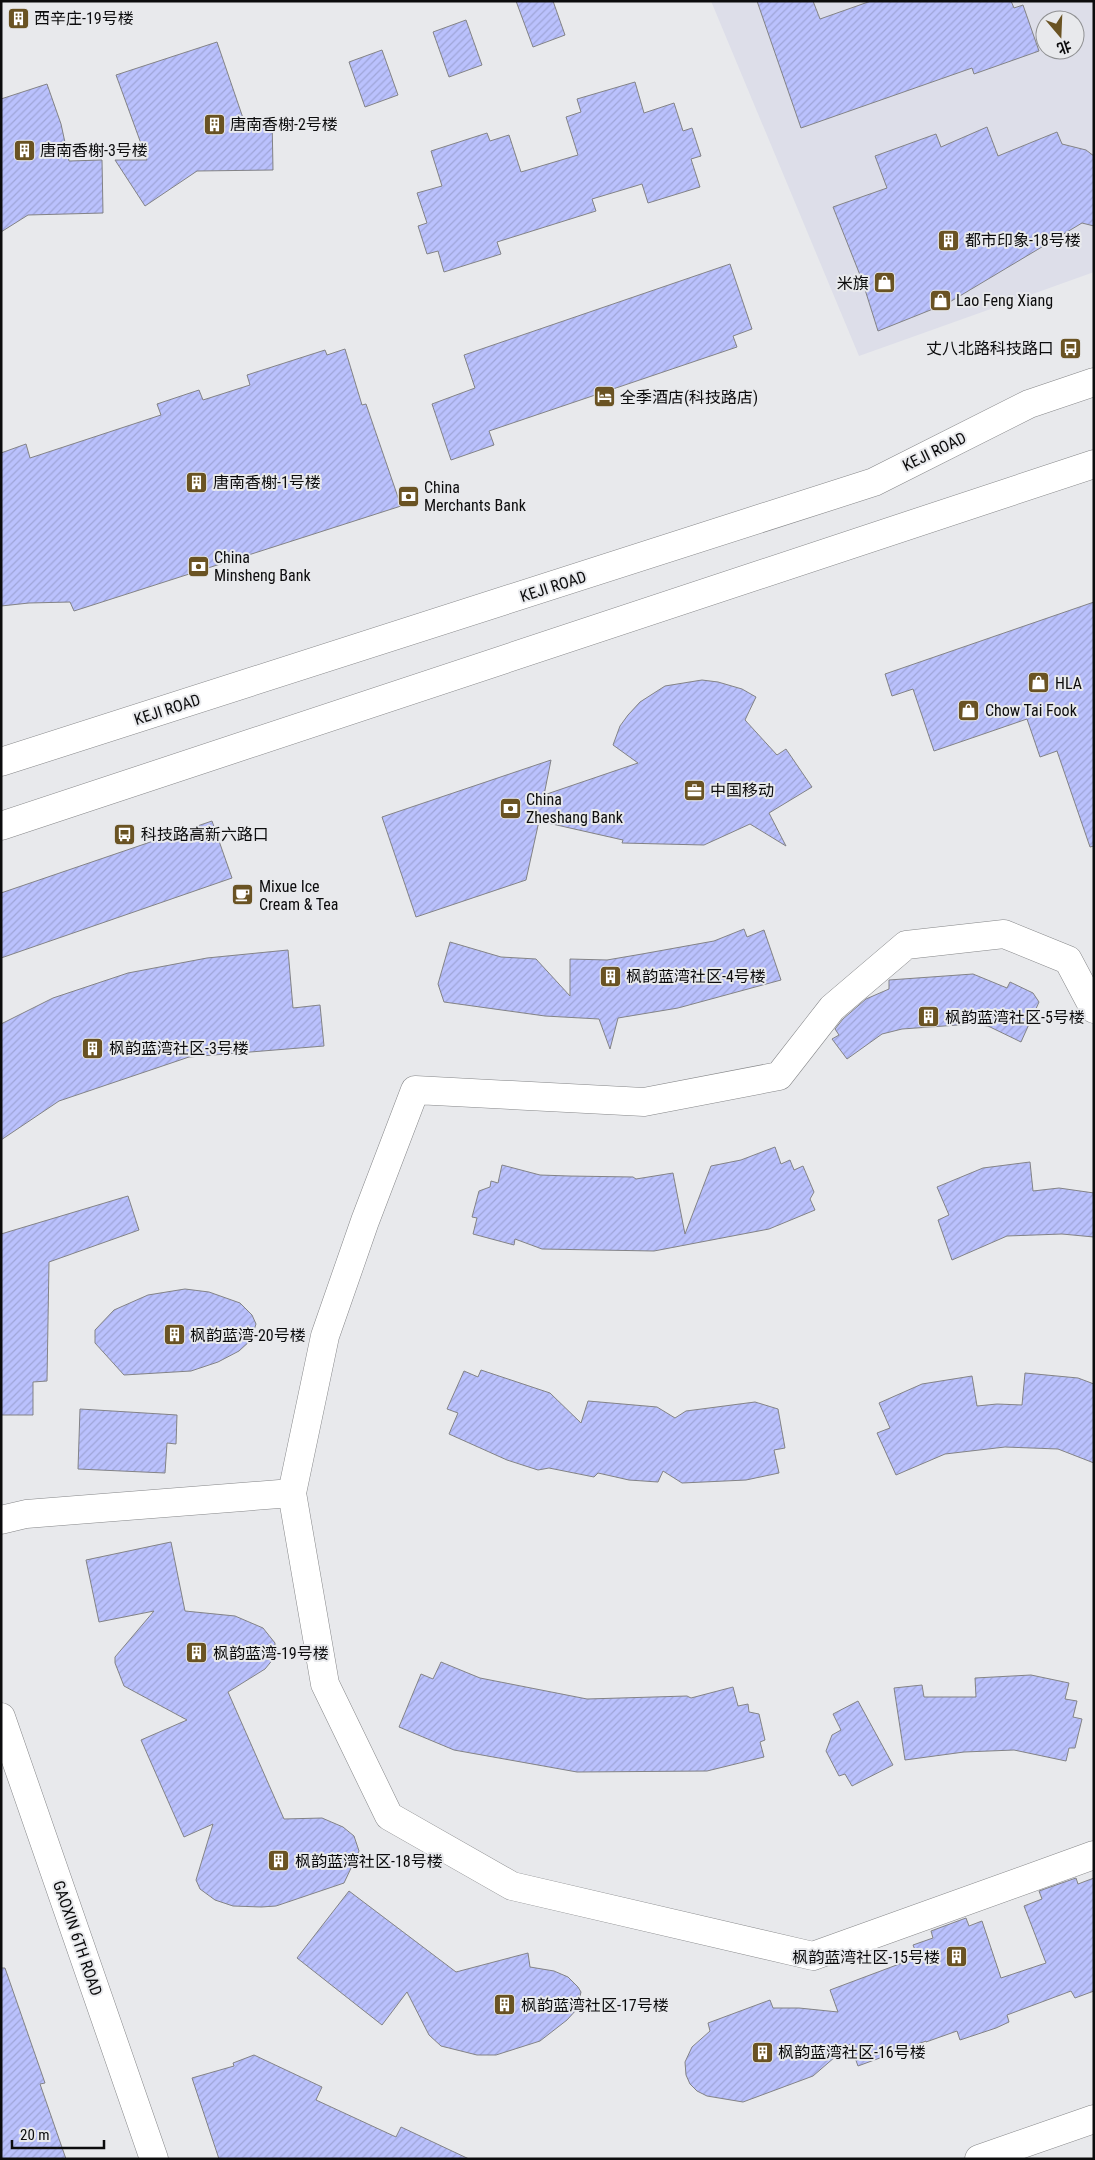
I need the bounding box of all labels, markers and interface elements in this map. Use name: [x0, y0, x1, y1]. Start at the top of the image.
building icon: 西辛庄-19号楼: [6, 6, 30, 30]
place label: 西辛庄-19号楼: [34, 9, 134, 28]
north arrow: [1035, 10, 1085, 60]
text: 北: [1055, 37, 1073, 57]
building icon: 唐南香榭-2号楼: [202, 112, 226, 136]
place label: 唐南香榭-2号楼: [230, 115, 338, 134]
building icon: 唐南香榭-3号楼: [12, 138, 36, 162]
place label: 唐南香榭-3号楼: [40, 141, 148, 160]
building icon: 都市印象-18号楼: [937, 228, 961, 252]
place label: 都市印象-18号楼: [965, 231, 1081, 250]
shop icon: 米旗: [873, 271, 897, 295]
place label: 米旗: [837, 274, 869, 293]
shop icon: Lao Feng Xiang: [928, 288, 952, 312]
place label: Lao Feng Xiang: [956, 291, 1053, 310]
bus stop icon: 丈八北路科技路口: [1058, 336, 1082, 360]
place label: 丈八北路科技路口: [926, 339, 1054, 358]
hotel icon: 全季酒店(科技路店): [592, 385, 616, 409]
place label: 全季酒店(科技路店): [620, 388, 758, 407]
street label: KEJI ROAD: [899, 428, 969, 475]
building icon: 唐南香榭-1号楼: [185, 470, 209, 494]
place label: 唐南香榭-1号楼: [213, 473, 321, 492]
place label: China Merchants Bank: [424, 478, 527, 515]
bank icon: China Merchants Bank: [396, 484, 420, 508]
place label: China Minsheng Bank: [214, 548, 311, 585]
bank icon: China Minsheng Bank: [186, 554, 210, 578]
street label: KEJI ROAD: [518, 567, 589, 606]
shop icon: HLA: [1027, 671, 1051, 695]
place label: HLA: [1055, 674, 1082, 693]
street label: KEJI ROAD: [132, 690, 203, 729]
shop icon: Chow Tai Fook: [957, 698, 981, 722]
place label: Chow Tai Fook: [985, 701, 1078, 720]
office icon: 中国移动: [682, 778, 706, 802]
place label: 中国移动: [710, 781, 774, 800]
place label: China Zheshang Bank: [526, 790, 624, 827]
bank icon: China Zheshang Bank: [498, 796, 522, 820]
bus stop icon: 科技路高新六路口: [113, 822, 137, 846]
place label: 科技路高新六路口: [141, 825, 269, 844]
place label: Mixue Ice Cream & Tea: [259, 877, 338, 914]
cafe icon: Mixue Ice Cream & Tea: [231, 883, 255, 907]
building icon: 枫韵蓝湾社区-4号楼: [598, 964, 622, 988]
place label: 枫韵蓝湾社区-4号楼: [626, 967, 766, 986]
building icon: 枫韵蓝湾社区-5号楼: [917, 1005, 941, 1029]
place label: 枫韵蓝湾社区-5号楼: [945, 1008, 1085, 1027]
building icon: 枫韵蓝湾社区-3号楼: [81, 1036, 105, 1060]
place label: 枫韵蓝湾社区-3号楼: [109, 1039, 249, 1058]
building icon: 枫韵蓝湾-20号楼: [162, 1323, 186, 1347]
place label: 枫韵蓝湾-20号楼: [190, 1326, 306, 1345]
building icon: 枫韵蓝湾-19号楼: [185, 1641, 209, 1665]
place label: 枫韵蓝湾-19号楼: [213, 1644, 329, 1663]
building icon: 枫韵蓝湾社区-18号楼: [267, 1849, 291, 1873]
place label: 枫韵蓝湾社区-18号楼: [295, 1852, 443, 1871]
street label: GAOXIN 6TH ROAD: [49, 1878, 106, 1998]
building icon: 枫韵蓝湾社区-15号楼: [944, 1945, 968, 1969]
place label: 枫韵蓝湾社区-15号楼: [792, 1948, 940, 1967]
building icon: 枫韵蓝湾社区-17号楼: [493, 1993, 517, 2017]
place label: 枫韵蓝湾社区-17号楼: [521, 1996, 669, 2015]
building icon: 枫韵蓝湾社区-16号楼: [750, 2040, 774, 2064]
place label: 枫韵蓝湾社区-16号楼: [778, 2043, 926, 2062]
scale bar: [12, 2118, 105, 2150]
text: 20 m: [20, 2126, 50, 2144]

